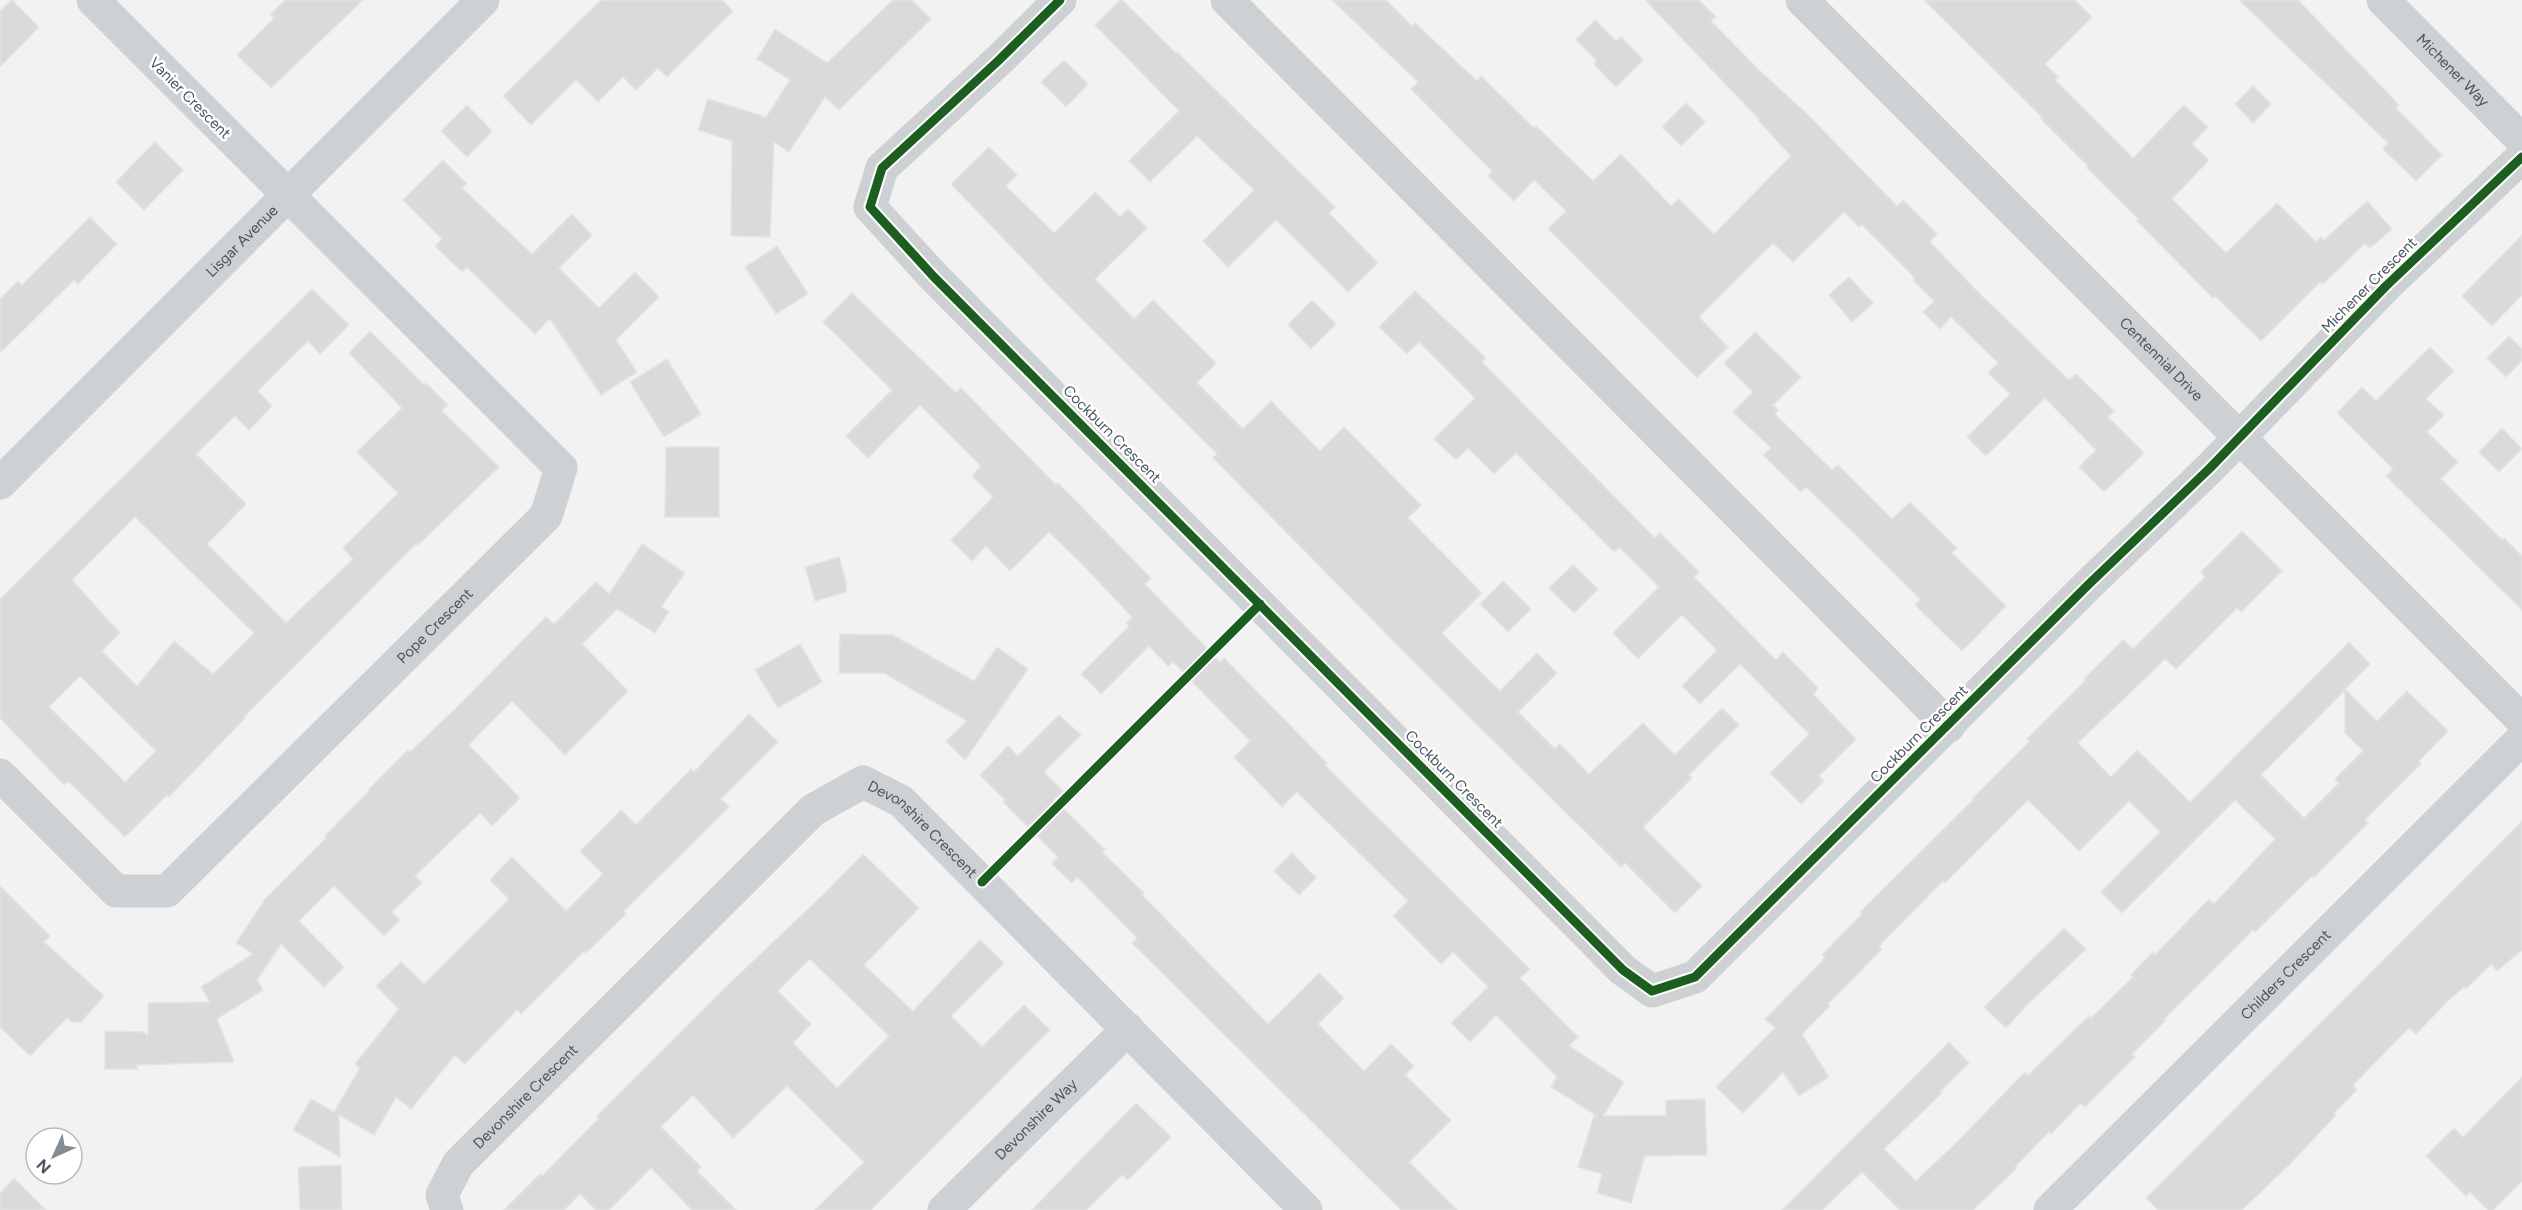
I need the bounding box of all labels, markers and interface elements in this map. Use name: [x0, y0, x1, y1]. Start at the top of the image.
street label: Michener Way: [2413, 30, 2493, 111]
street label: Vanier Crescent: [146, 54, 235, 143]
street label: Lisgar Avenue: [202, 201, 282, 281]
street label: Michener Crescent: [2318, 233, 2421, 336]
street label: Centennial Drive: [2116, 314, 2207, 405]
street label: Cockburn Crescent: [1059, 381, 1165, 487]
street label: Pope Crescent: [393, 584, 477, 667]
street label: Cockburn Crescent: [1866, 681, 1972, 787]
street label: Cockburn Crescent: [1401, 726, 1507, 832]
street label: Devonshire Crescent: [865, 777, 981, 882]
street label: Childers Crescent: [2237, 926, 2335, 1024]
street label: Devonshire Crescent: [469, 1041, 582, 1153]
street label: Devonshire Way: [991, 1075, 1081, 1164]
north arrow: [24, 1126, 84, 1186]
text: N: [33, 1155, 55, 1177]

